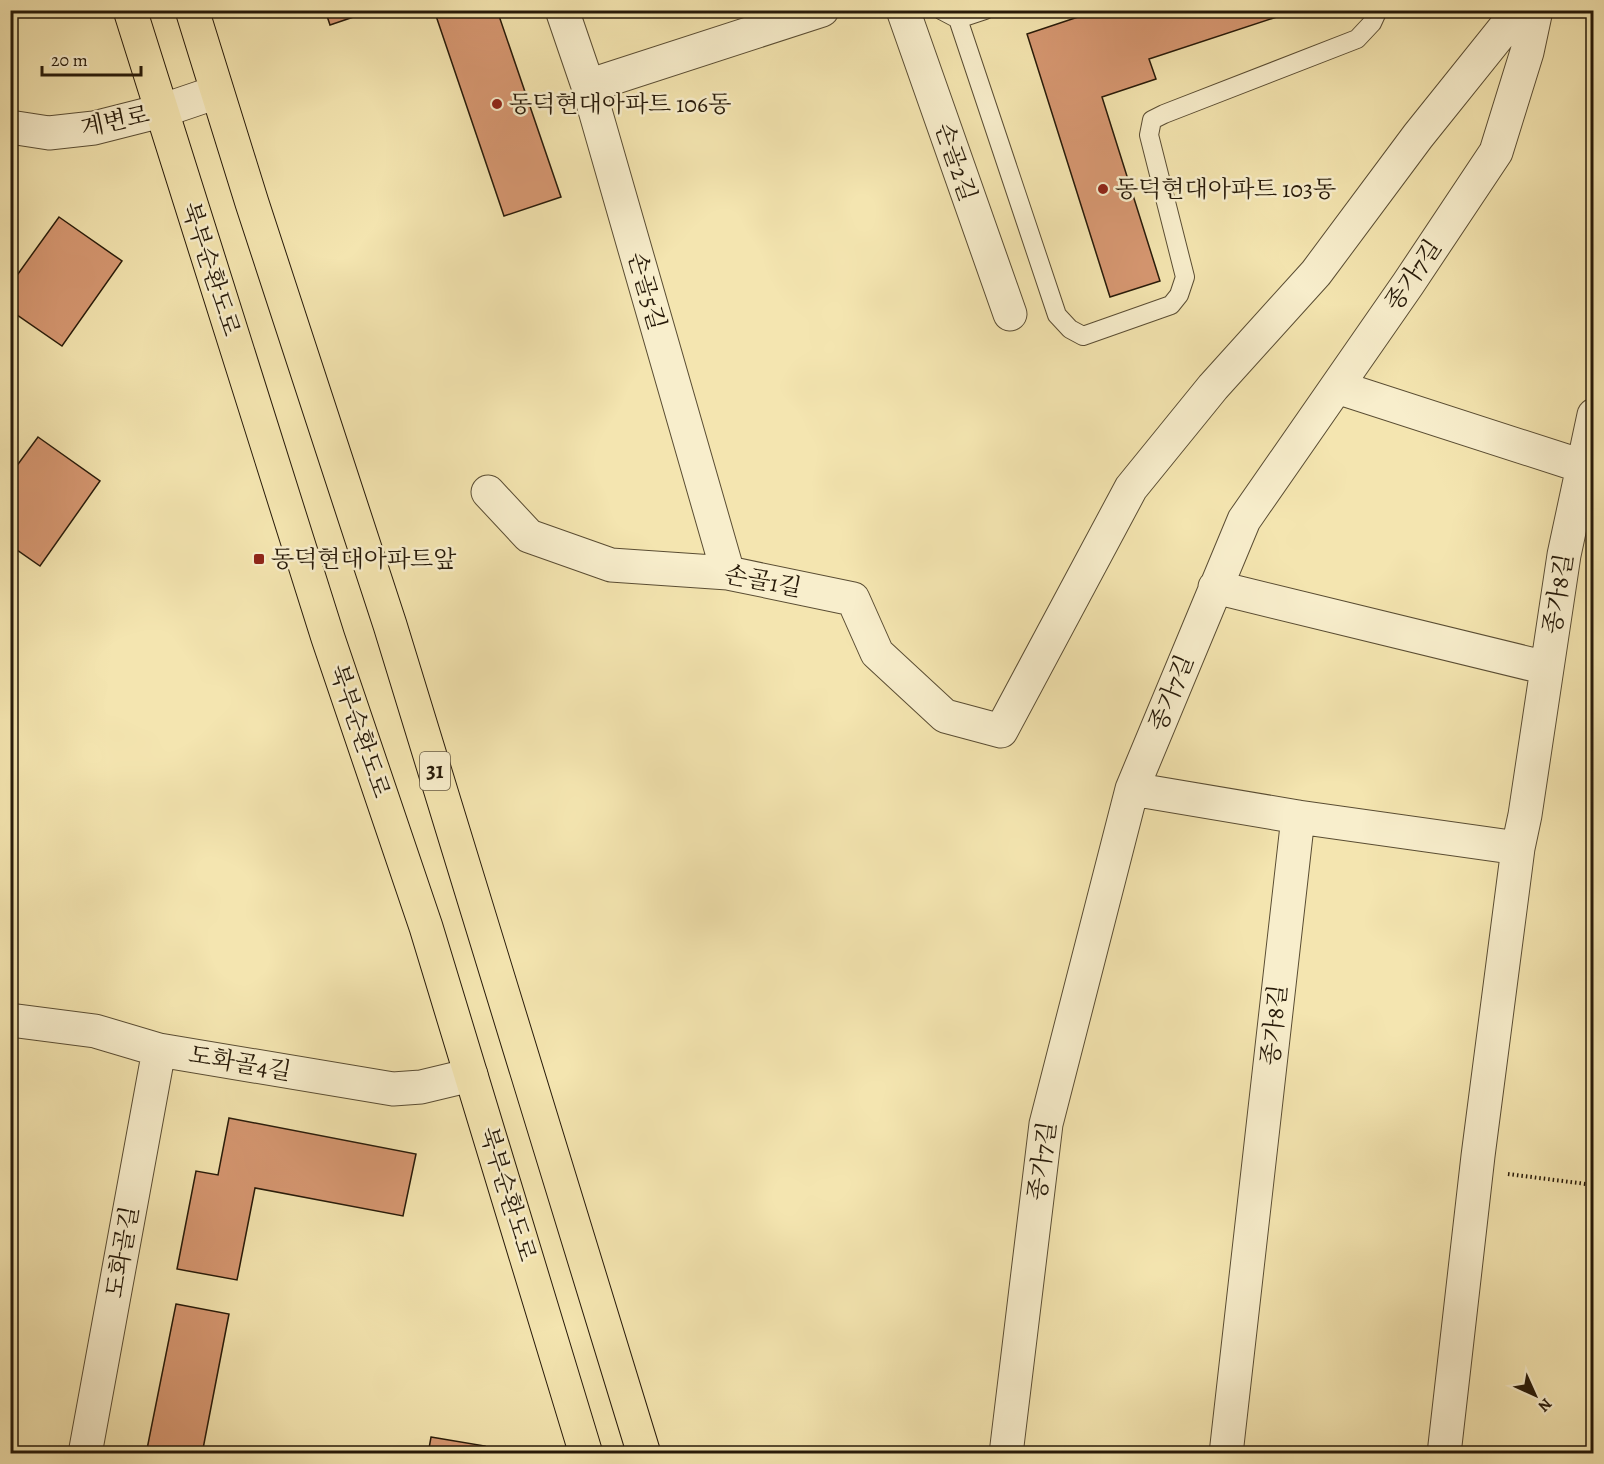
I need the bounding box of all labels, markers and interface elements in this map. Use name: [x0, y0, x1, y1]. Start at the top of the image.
scale bar: [42, 39, 141, 77]
text: 20 m: [51, 48, 88, 72]
place label: 동덕현대아파트 106동: [509, 88, 731, 120]
marker: 동덕현대아파트 106동: [490, 97, 504, 111]
street label: 계변로: [78, 98, 152, 144]
street label: 손골2길: [928, 119, 984, 205]
place label: 동덕현대아파트 103동: [1115, 173, 1336, 205]
marker: 동덕현대아파트 103동: [1096, 182, 1110, 196]
street label: 북부순환도로: [174, 198, 248, 340]
street label: 종가7길: [1377, 233, 1449, 317]
street label: 손골5길: [621, 248, 673, 334]
place label: 동덕현대아파트앞: [271, 543, 456, 575]
street label: 종가8길: [1536, 551, 1580, 637]
marker: 동덕현대아파트앞: [252, 552, 266, 566]
street label: 손골1길: [722, 558, 804, 604]
street label: 종가7길: [1141, 650, 1201, 736]
street label: 북부순환도로: [322, 660, 398, 802]
road number: 31: [420, 752, 450, 790]
street label: 종가8길: [1254, 983, 1294, 1067]
street label: 도화골4길: [186, 1038, 294, 1088]
street label: 종가7길: [1021, 1119, 1063, 1203]
street label: 북부순환도로: [472, 1123, 544, 1265]
street label: 도화골길: [98, 1204, 146, 1300]
north arrow: [1505, 1365, 1565, 1425]
text: N: [1533, 1393, 1557, 1417]

